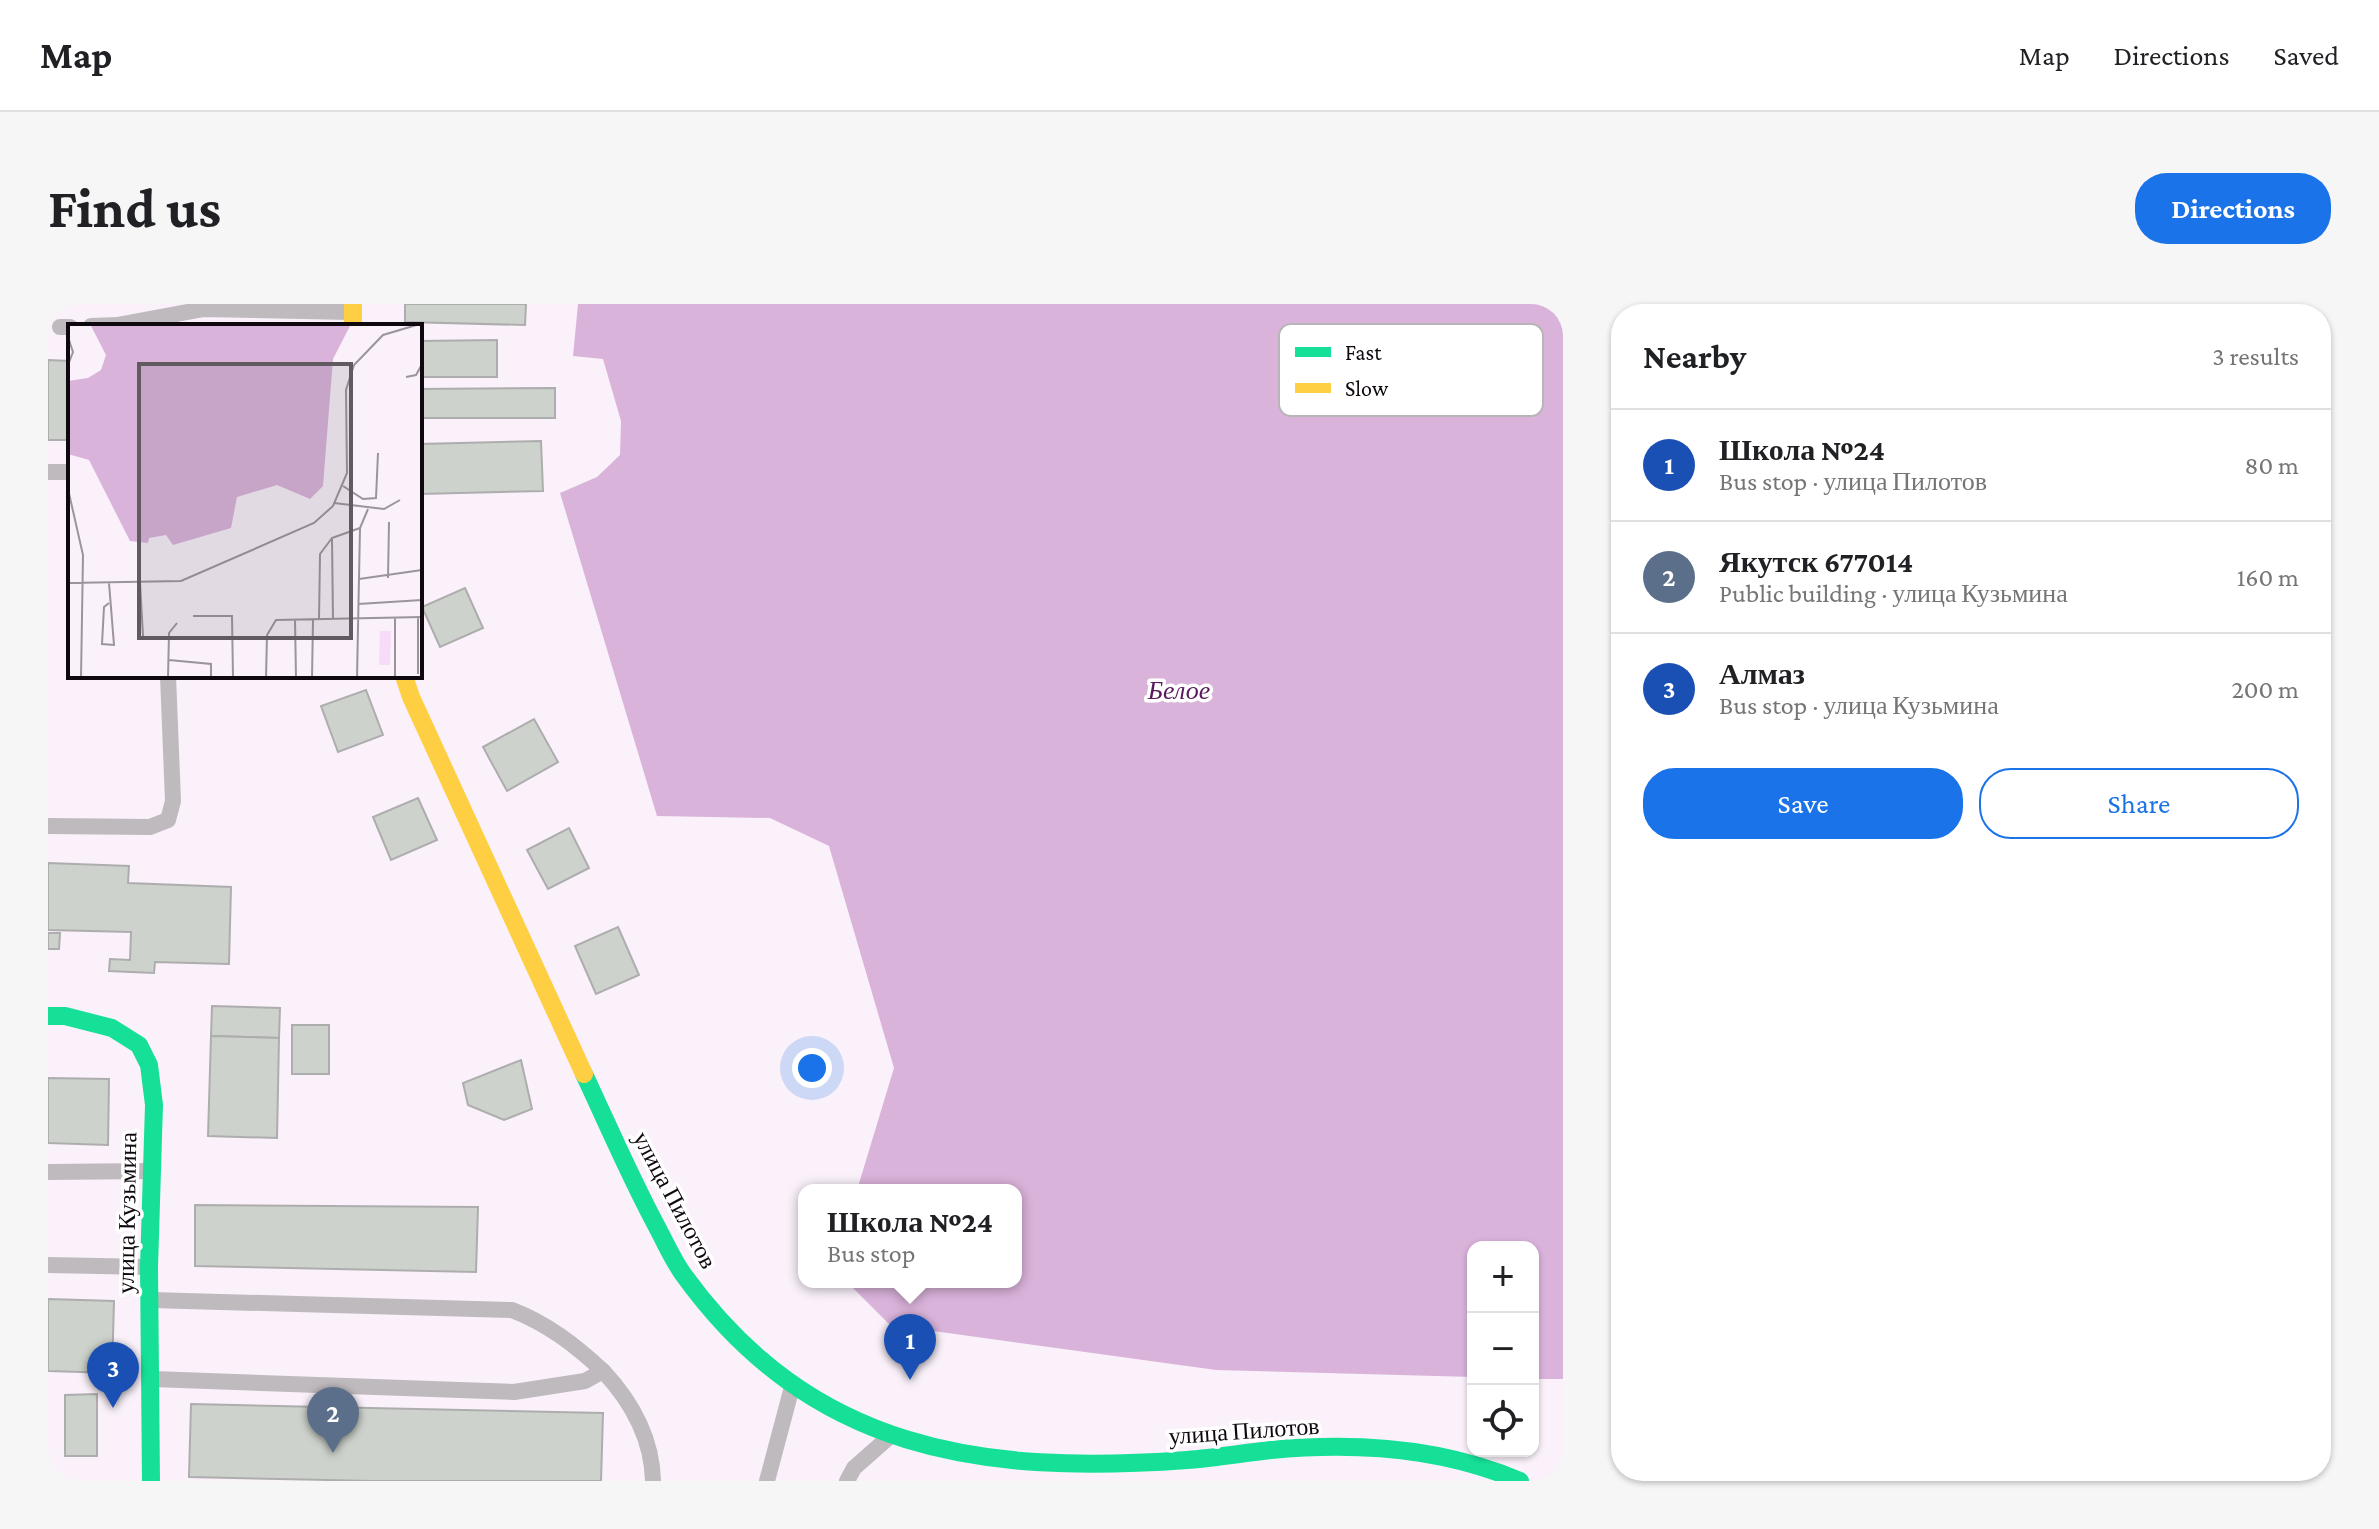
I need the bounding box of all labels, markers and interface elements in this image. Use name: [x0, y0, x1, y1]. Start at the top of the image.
text: Map: [40, 34, 113, 76]
text: Map: [2019, 40, 2070, 71]
text: Directions: [2114, 40, 2229, 71]
text: Saved: [2273, 40, 2339, 71]
button: Directions: [2135, 173, 2331, 244]
text: Find us: [48, 177, 221, 239]
inset map: [68, 324, 422, 678]
legend: [1279, 324, 1543, 416]
text: Nearby: [1643, 338, 1746, 375]
text: Fast: [1345, 340, 1382, 365]
text: 3 results: [2212, 342, 2299, 371]
text: Slow: [1345, 376, 1389, 401]
text: Школа №24: [1719, 433, 1885, 466]
text: 1: [1664, 451, 1674, 480]
text: 80 m: [2245, 451, 2299, 480]
text: Bus stop · улица Пилотов: [1719, 467, 1987, 496]
text: Якутск 677014: [1719, 545, 1913, 578]
text: 2: [1662, 563, 1676, 592]
text: 160 m: [2237, 563, 2299, 592]
text: Public building · улица Кузьмина: [1719, 579, 2068, 608]
text: Алмаз: [1719, 657, 1805, 690]
text: 3: [1663, 675, 1675, 704]
text: 200 m: [2231, 675, 2299, 704]
water label: Белое: [1147, 676, 1210, 705]
text: Bus stop · улица Кузьмина: [1719, 691, 1999, 720]
button: Save: [1643, 768, 1963, 839]
button: Share: [1979, 768, 2299, 839]
your location: [792, 1048, 832, 1088]
street label: улица Пилотов: [628, 1127, 723, 1273]
street label: улица Кузьмина: [112, 1131, 141, 1294]
popup: [798, 1184, 1022, 1288]
text: Школа №24: [827, 1205, 993, 1238]
text: Bus stop: [827, 1239, 915, 1268]
map controls: [1467, 1241, 1539, 1457]
button: +: [1467, 1241, 1539, 1313]
button: −: [1467, 1313, 1539, 1385]
pin: 1: [884, 1314, 936, 1380]
pin: 3: [87, 1342, 139, 1408]
button: locate: [1467, 1385, 1539, 1457]
pin: 2: [307, 1387, 359, 1453]
street label: улица Пилотов: [1168, 1412, 1320, 1449]

